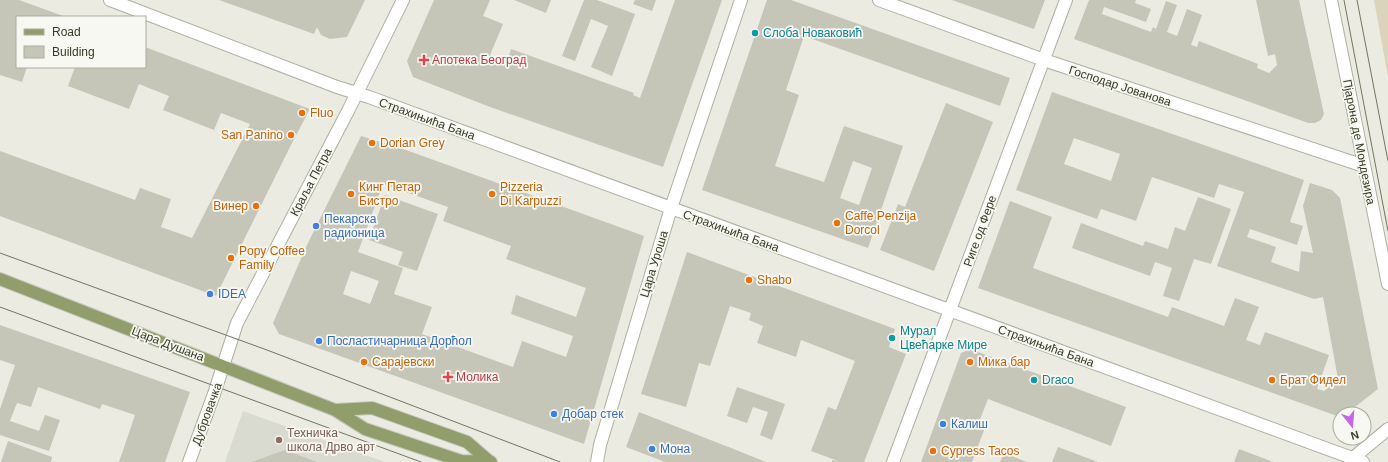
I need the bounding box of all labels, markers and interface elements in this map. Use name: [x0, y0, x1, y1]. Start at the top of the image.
legend: [16, 16, 146, 68]
text: Road: [52, 25, 81, 39]
place label: Слоба Новаковић: [763, 26, 862, 40]
marker: Слоба Новаковић: [750, 28, 760, 38]
text: Building: [52, 45, 95, 59]
place label: Апотека Београд: [432, 53, 526, 67]
marker: Апотека Београд: [419, 55, 429, 65]
street label: Господар Јованова: [1067, 63, 1173, 109]
street label: Пјарона де Мондезира: [1340, 78, 1378, 206]
street label: Страхињића Бана: [377, 95, 477, 143]
place label: Fluo: [310, 106, 334, 120]
marker: Fluo: [297, 108, 307, 118]
place label: San Panino: [221, 128, 283, 142]
marker: San Panino: [286, 130, 296, 140]
place label: Dorian Grey: [380, 136, 445, 150]
marker: Dorian Grey: [367, 138, 377, 148]
street label: Краља Петра: [287, 145, 335, 218]
place label: Кинг Петар Бистро: [359, 180, 421, 208]
place label: Pizzeria Di Karpuzzi: [500, 180, 561, 208]
marker: Кинг Петар Бистро: [346, 189, 356, 199]
marker: Pizzeria Di Karpuzzi: [487, 189, 497, 199]
street label: Риге од Фере: [961, 193, 999, 269]
place label: Винер: [213, 199, 248, 213]
marker: Винер: [251, 201, 261, 211]
street label: Страхињића Бана: [681, 207, 781, 255]
place label: Caffe Penzija Dorcol: [845, 209, 916, 237]
place label: Пекарска радионица: [324, 212, 385, 240]
marker: Caffe Penzija Dorcol: [832, 218, 842, 228]
marker: Пекарска радионица: [311, 221, 321, 231]
street label: Цара Уроша: [637, 229, 671, 299]
place label: Popy Coffee Family: [239, 244, 305, 272]
marker: Popy Coffee Family: [226, 253, 236, 263]
place label: Shabo: [757, 273, 792, 287]
marker: Shabo: [744, 275, 754, 285]
place label: IDEA: [218, 287, 246, 301]
marker: IDEA: [205, 289, 215, 299]
street label: Страхињића Бана: [996, 322, 1096, 370]
street label: Цара Душана: [130, 324, 207, 364]
place label: Мурал Цвећарке Мире: [900, 324, 988, 352]
marker: Мурал Цвећарке Мире: [887, 333, 897, 343]
place label: Посластичарница Дорћол: [327, 334, 472, 348]
marker: Посластичарница Дорћол: [314, 336, 324, 346]
place label: Сарајевски: [372, 355, 434, 369]
place label: Мика бар: [978, 355, 1030, 369]
marker: Сарајевски: [359, 357, 369, 367]
marker: Мика бар: [965, 357, 975, 367]
place label: Молика: [456, 370, 499, 384]
marker: Молика: [443, 372, 453, 382]
place label: Draco: [1042, 373, 1074, 387]
place label: Брат Фидел: [1280, 373, 1346, 387]
marker: Draco: [1029, 375, 1039, 385]
marker: Брат Фидел: [1267, 375, 1277, 385]
street label: Дубровачка: [189, 380, 225, 447]
north arrow: [1332, 406, 1372, 446]
place label: Добар стек: [562, 407, 624, 421]
marker: Добар стек: [549, 409, 559, 419]
place label: Калиш: [951, 417, 988, 431]
marker: Калиш: [938, 419, 948, 429]
place label: Техничка школа Дрво арт: [287, 426, 376, 454]
text: N: [1349, 429, 1360, 442]
marker: Техничка школа Дрво арт: [274, 435, 284, 445]
place label: Мона: [660, 442, 690, 456]
marker: Мона: [647, 444, 657, 454]
place label: Cypress Tacos: [941, 444, 1019, 458]
marker: Cypress Tacos: [928, 446, 938, 456]

